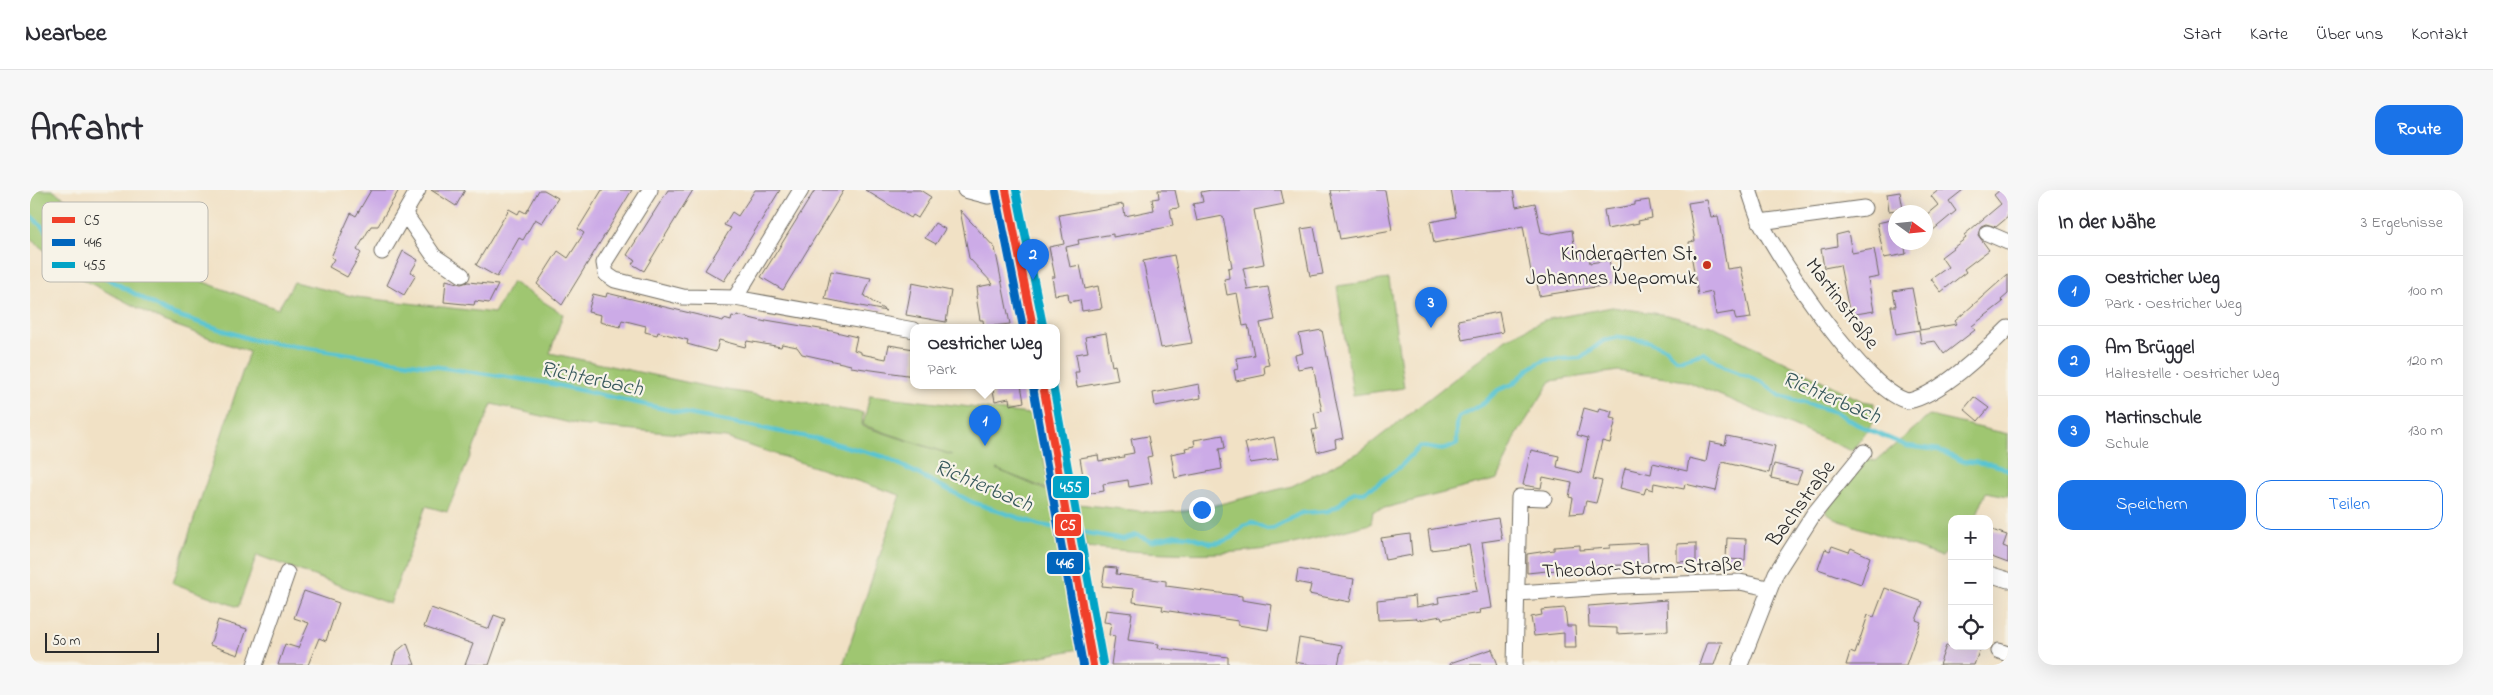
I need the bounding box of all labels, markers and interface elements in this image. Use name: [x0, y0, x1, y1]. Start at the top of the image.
text: Nearbee: [25, 17, 107, 52]
text: Start: [2183, 22, 2222, 48]
text: Karte: [2250, 22, 2288, 48]
text: Über uns: [2316, 22, 2383, 48]
text: Kontakt: [2411, 22, 2468, 48]
text: Anfahrt: [30, 105, 143, 156]
button: Route: [2375, 105, 2463, 155]
legend: [42, 202, 208, 282]
north arrow: [1888, 205, 1933, 250]
text: In der Nähe: [2058, 208, 2156, 238]
text: C5: [84, 211, 100, 232]
text: 3 Ergebnisse: [2361, 211, 2443, 235]
text: 446: [84, 233, 102, 254]
pin: 2: [1017, 239, 1049, 280]
place label: Kindergarten St. Johannes Nepomuk: [1526, 240, 1698, 294]
street label: Martinstraße: [1797, 252, 1886, 357]
text: 455: [84, 256, 106, 277]
marker: Kindergarten St. Johannes Nepomuk: [1701, 259, 1713, 271]
text: Oestricher Weg: [2105, 265, 2220, 292]
text: 1: [2071, 279, 2077, 303]
text: 100 m: [2408, 279, 2443, 303]
pin: 3: [1415, 287, 1447, 328]
text: Park · Oestricher Weg: [2105, 292, 2242, 316]
popup: [910, 324, 1060, 389]
text: Oestricher Weg: [928, 331, 1042, 358]
text: Am Brüggel: [2105, 335, 2195, 362]
text: 2: [2070, 349, 2078, 373]
text: 120 m: [2407, 349, 2443, 373]
water label: Richterbach: [537, 353, 646, 407]
text: Park: [928, 358, 957, 382]
text: Haltestelle · Oestricher Weg: [2105, 362, 2279, 386]
water label: Richterbach: [1777, 364, 1886, 434]
pin: 1: [969, 405, 1001, 446]
text: Martinschule: [2105, 405, 2202, 432]
text: 3: [2071, 419, 2077, 443]
text: 130 m: [2408, 419, 2443, 443]
text: Schule: [2105, 432, 2149, 456]
water label: Richterbach: [929, 452, 1038, 522]
street label: Bachstraße: [1759, 454, 1844, 555]
line badge: 455: [1052, 475, 1090, 499]
text: 455: [1059, 478, 1082, 499]
button: Speichern: [2058, 480, 2246, 530]
button: Teilen: [2256, 480, 2443, 530]
your location: [1189, 497, 1215, 523]
line badge: C5: [1054, 513, 1082, 537]
map controls: [1948, 515, 1993, 650]
button: +: [1948, 515, 1993, 560]
text: C5: [1060, 516, 1076, 537]
street label: Theodor-Storm-Straße: [1541, 550, 1743, 587]
line badge: 446: [1046, 551, 1084, 575]
text: 446: [1055, 554, 1075, 575]
button: −: [1948, 560, 1993, 605]
button: locate: [1948, 605, 1993, 650]
scale bar: [45, 630, 159, 653]
text: 50 m: [52, 631, 80, 652]

